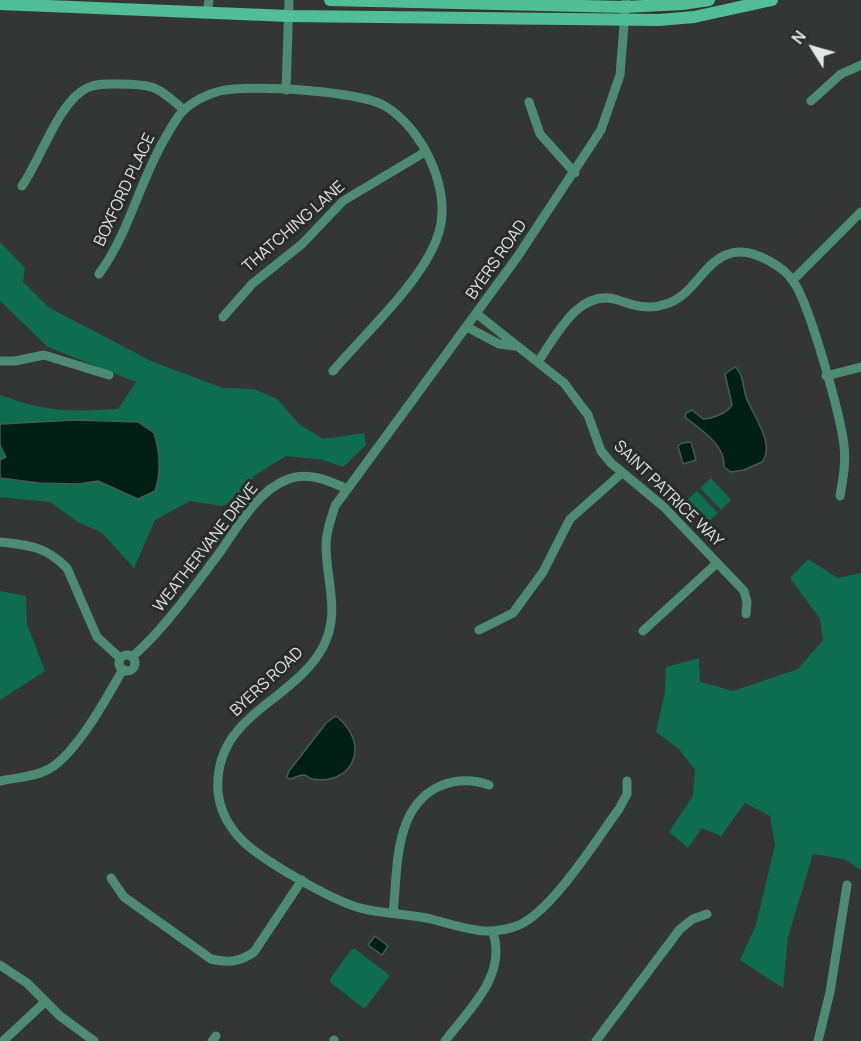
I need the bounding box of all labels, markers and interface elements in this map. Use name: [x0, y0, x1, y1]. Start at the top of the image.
north arrow: [783, 18, 843, 78]
text: N: [786, 26, 811, 48]
street label: BOXFORD PLACE: [90, 131, 160, 249]
street label: THATCHING LANE: [239, 177, 349, 277]
street label: BYERS ROAD: [463, 217, 531, 303]
street label: SAINT PATRICE WAY: [609, 437, 727, 551]
street label: WEATHERVANE DRIVE: [150, 480, 262, 616]
street label: BYERS ROAD: [227, 643, 307, 721]

